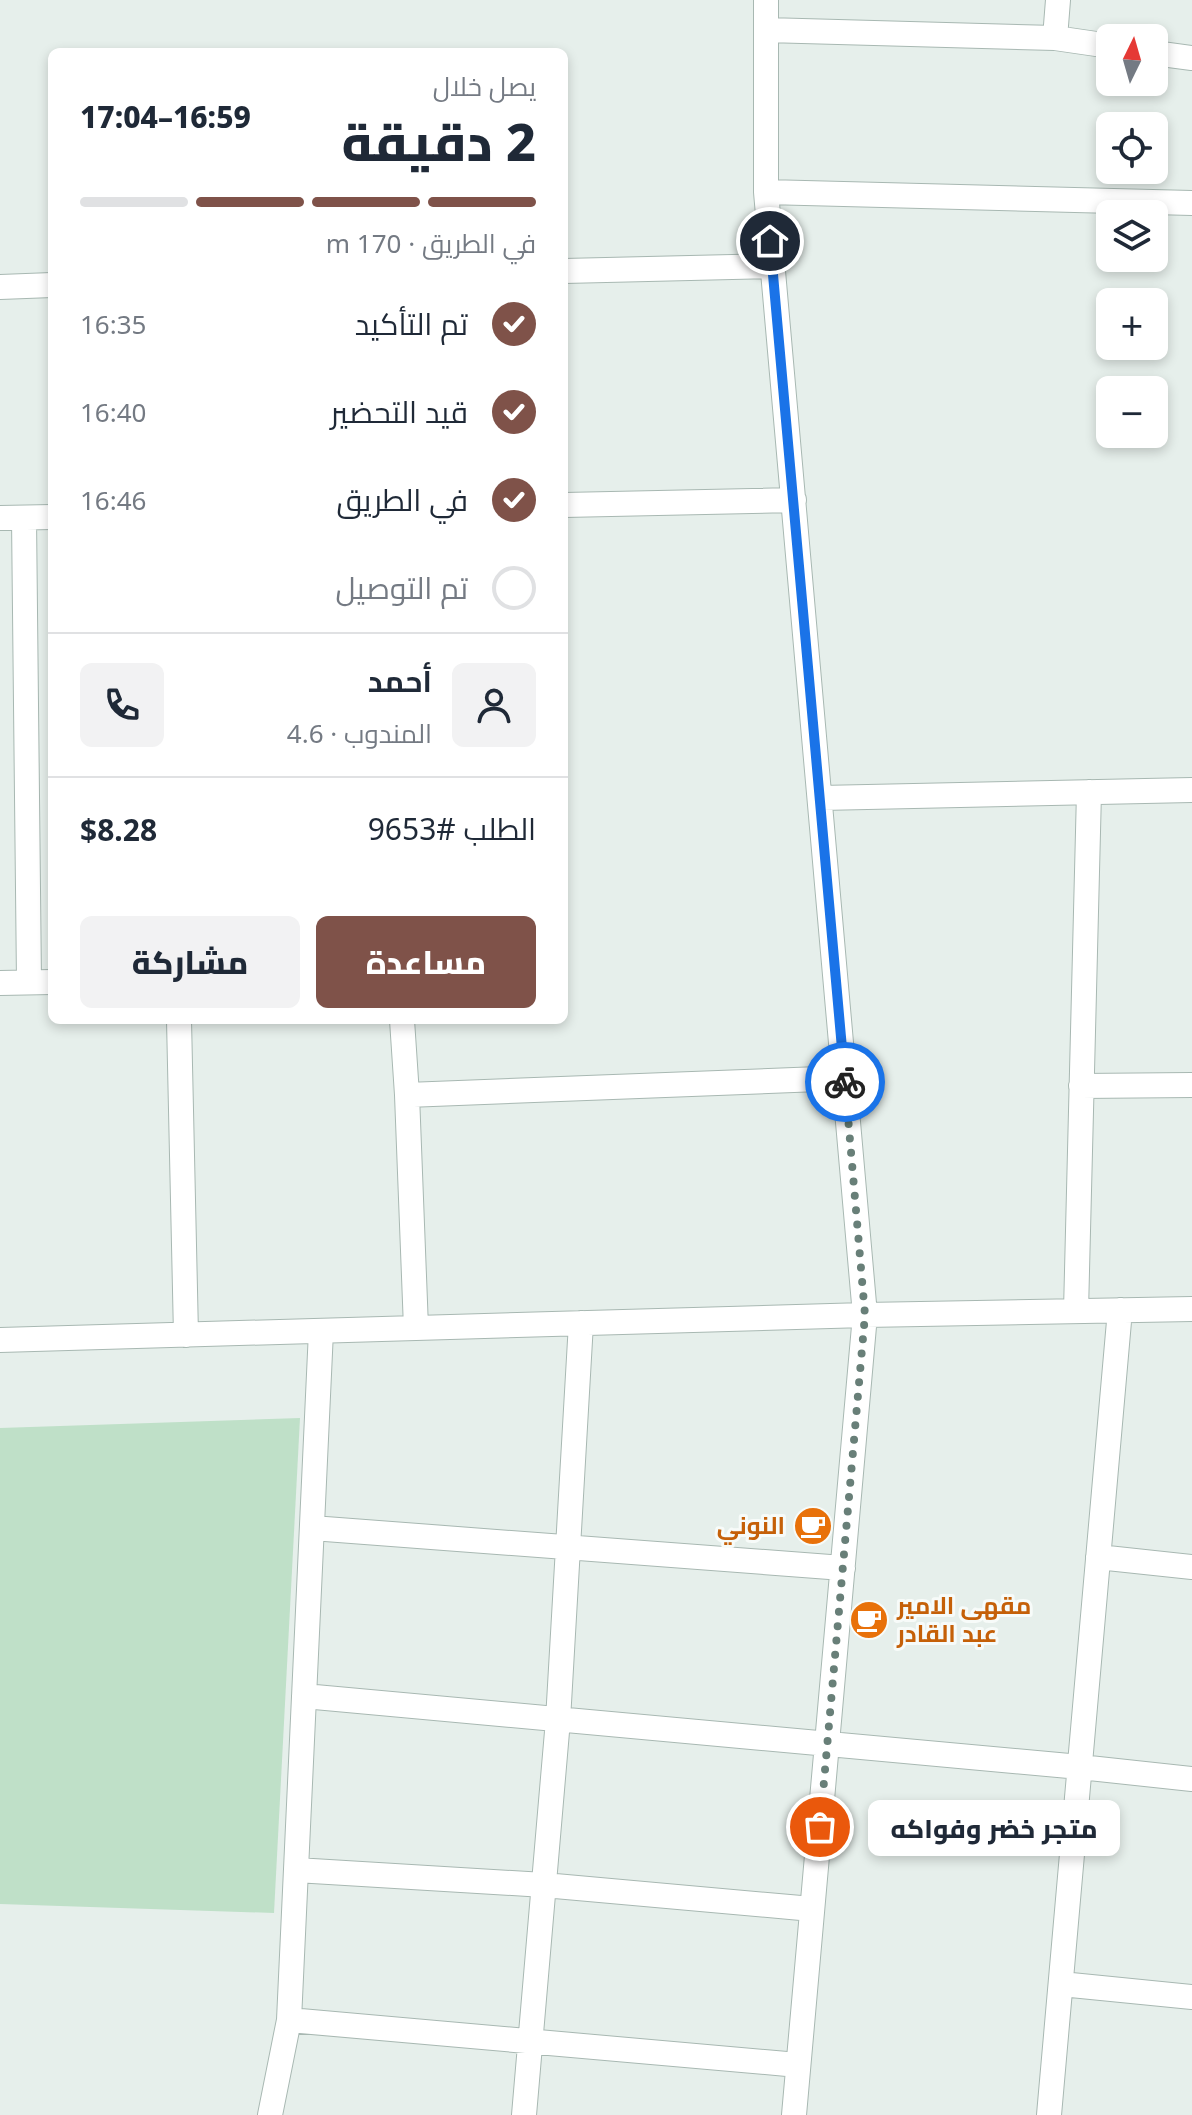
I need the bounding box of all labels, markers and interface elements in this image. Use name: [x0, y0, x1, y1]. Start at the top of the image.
north arrow: [1096, 24, 1168, 96]
map controls: [1096, 24, 1168, 448]
text: يصل خلال: [433, 68, 536, 104]
text: 16:59–17:04: [80, 96, 251, 137]
text: 2 دقيقة: [341, 105, 536, 176]
button: locate: [1096, 112, 1168, 184]
button: layers: [1096, 200, 1168, 272]
pin: [736, 207, 804, 275]
icon: home: [748, 219, 792, 263]
text: في الطريق · 170 m: [326, 225, 536, 261]
button: +: [1096, 288, 1168, 360]
icon: check: [492, 302, 536, 346]
text: تم التأكيد: [355, 303, 468, 344]
text: 16:35: [80, 306, 146, 342]
button: −: [1096, 376, 1168, 448]
icon: check: [492, 390, 536, 434]
text: قيد التحضير: [330, 391, 468, 432]
text: 16:40: [80, 394, 146, 430]
icon: check: [492, 478, 536, 522]
text: في الطريق: [336, 479, 468, 520]
text: 16:46: [80, 482, 146, 518]
text: تم التوصيل: [336, 567, 468, 608]
text: أحمد: [368, 660, 432, 701]
button: phone: [80, 663, 164, 747]
button: person: [452, 663, 536, 747]
text: المندوب · 4.6: [287, 715, 432, 751]
text: الطلب #9653: [368, 808, 536, 849]
text: $8.28: [80, 809, 157, 850]
button: مشاركة: [80, 916, 300, 1008]
button: مساعدة: [316, 916, 536, 1008]
courier: [805, 1042, 885, 1122]
icon: bike: [823, 1060, 867, 1104]
cafe icon: النوني: [792, 1505, 834, 1547]
place label: النوني: [717, 1508, 785, 1545]
place label: مقهى الامير عبد القادر: [896, 1588, 1031, 1649]
cafe icon: مقهى الامير عبد القادر: [848, 1599, 890, 1641]
pin: [786, 1793, 854, 1861]
callout: متجر خضر وفواكه: [868, 1799, 1120, 1855]
icon: bag: [798, 1805, 842, 1849]
text: متجر خضر وفواكه: [890, 1810, 1098, 1846]

